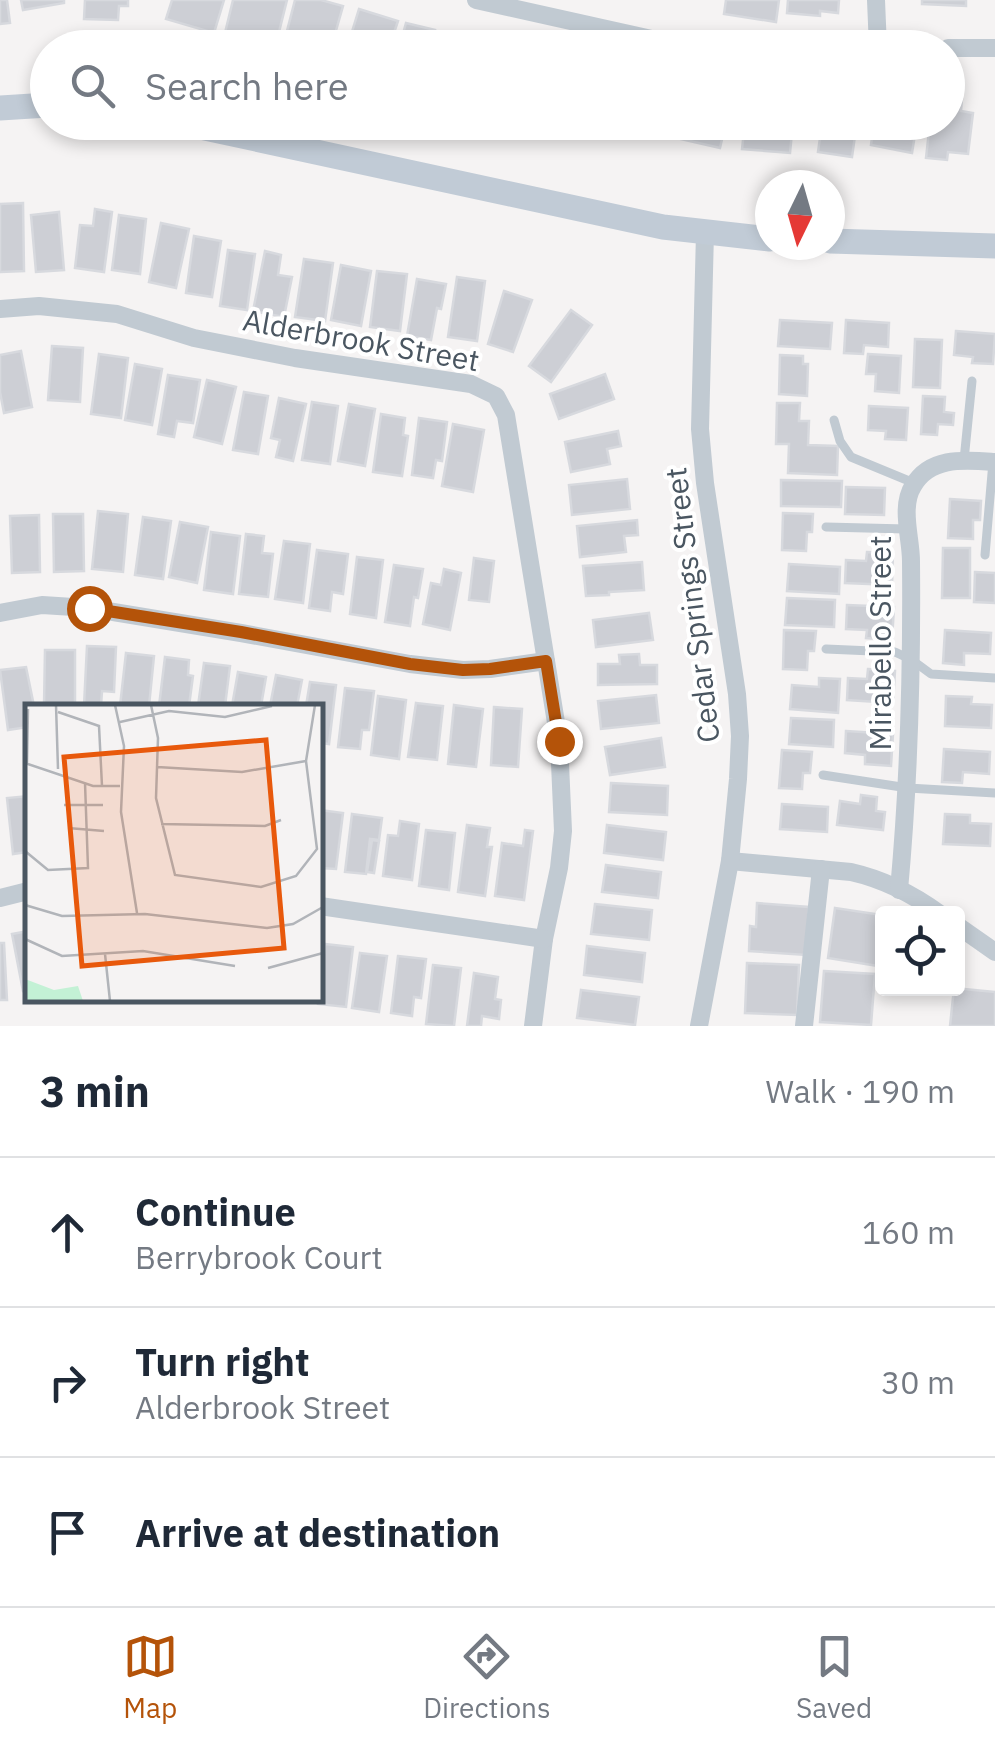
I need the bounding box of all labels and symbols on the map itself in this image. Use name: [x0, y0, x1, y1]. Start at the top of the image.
north arrow: [755, 170, 845, 260]
street label: Alderbrook Street: [240, 300, 482, 380]
street label: Cedar Springs Street: [655, 465, 728, 745]
street label: Mirabello Street: [860, 536, 899, 750]
route start: [67, 586, 113, 632]
inset map: [25, 704, 322, 1001]
route end: [537, 719, 583, 765]

